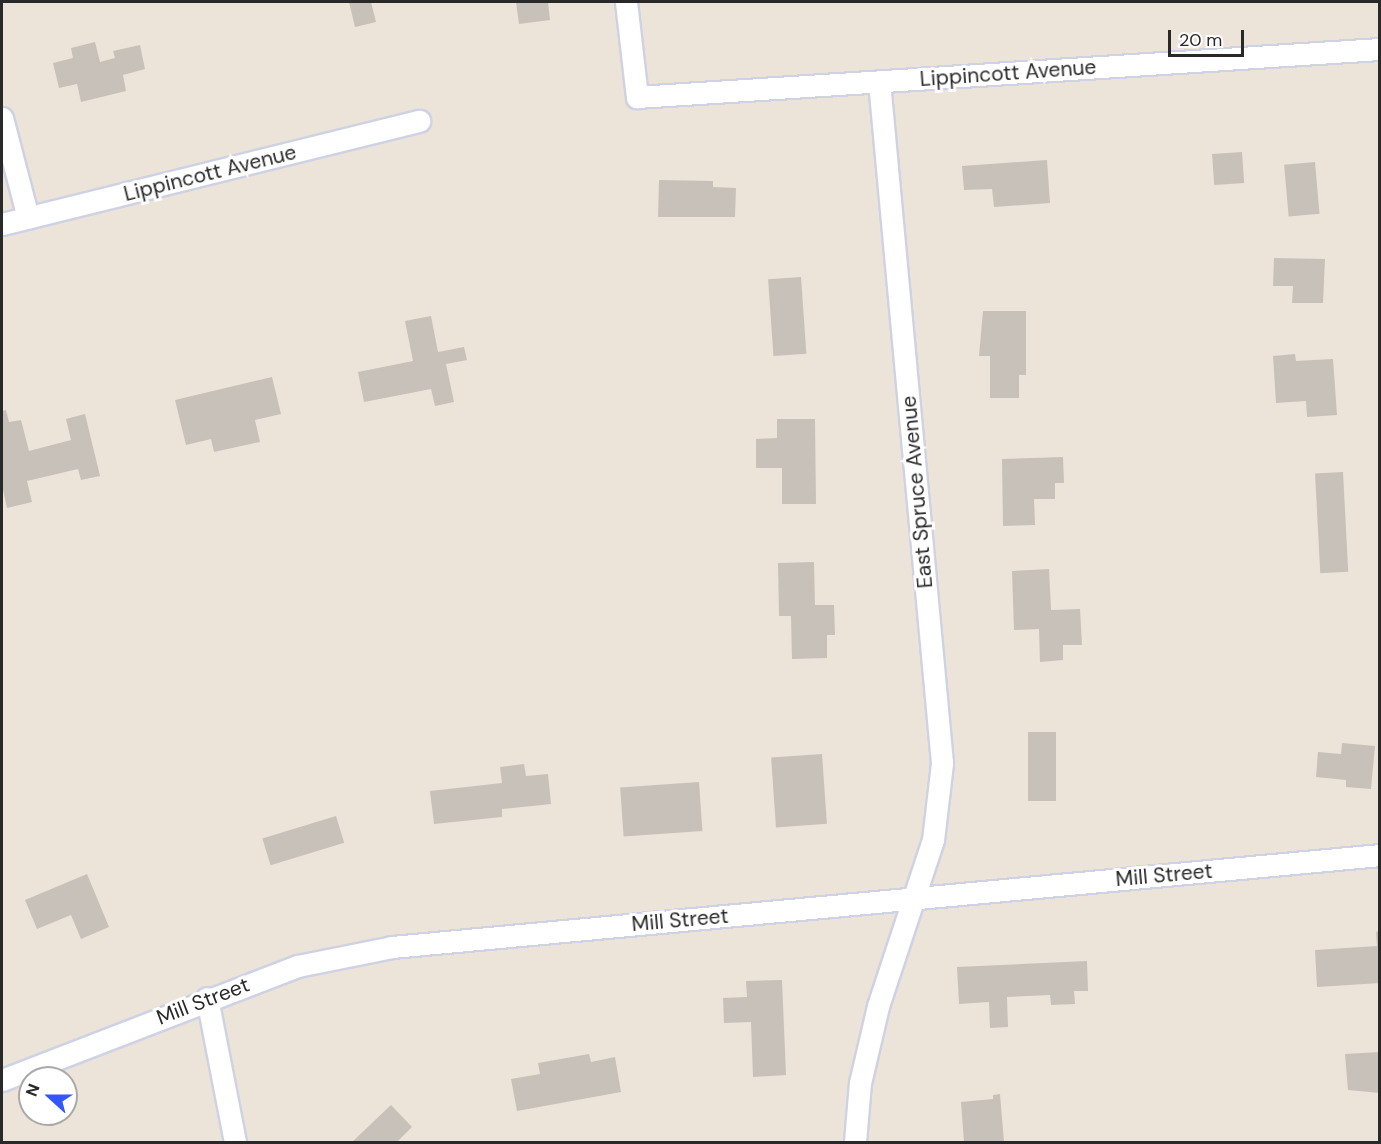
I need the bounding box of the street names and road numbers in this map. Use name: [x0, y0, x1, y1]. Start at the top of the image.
street label: Lippincott Avenue: [919, 54, 1097, 92]
street label: Lippincott Avenue: [121, 139, 299, 207]
street label: East Spruce Avenue: [896, 395, 938, 589]
street label: Mill Street: [1115, 858, 1213, 892]
street label: Mill Street: [631, 903, 729, 937]
street label: Mill Street: [153, 972, 253, 1030]

